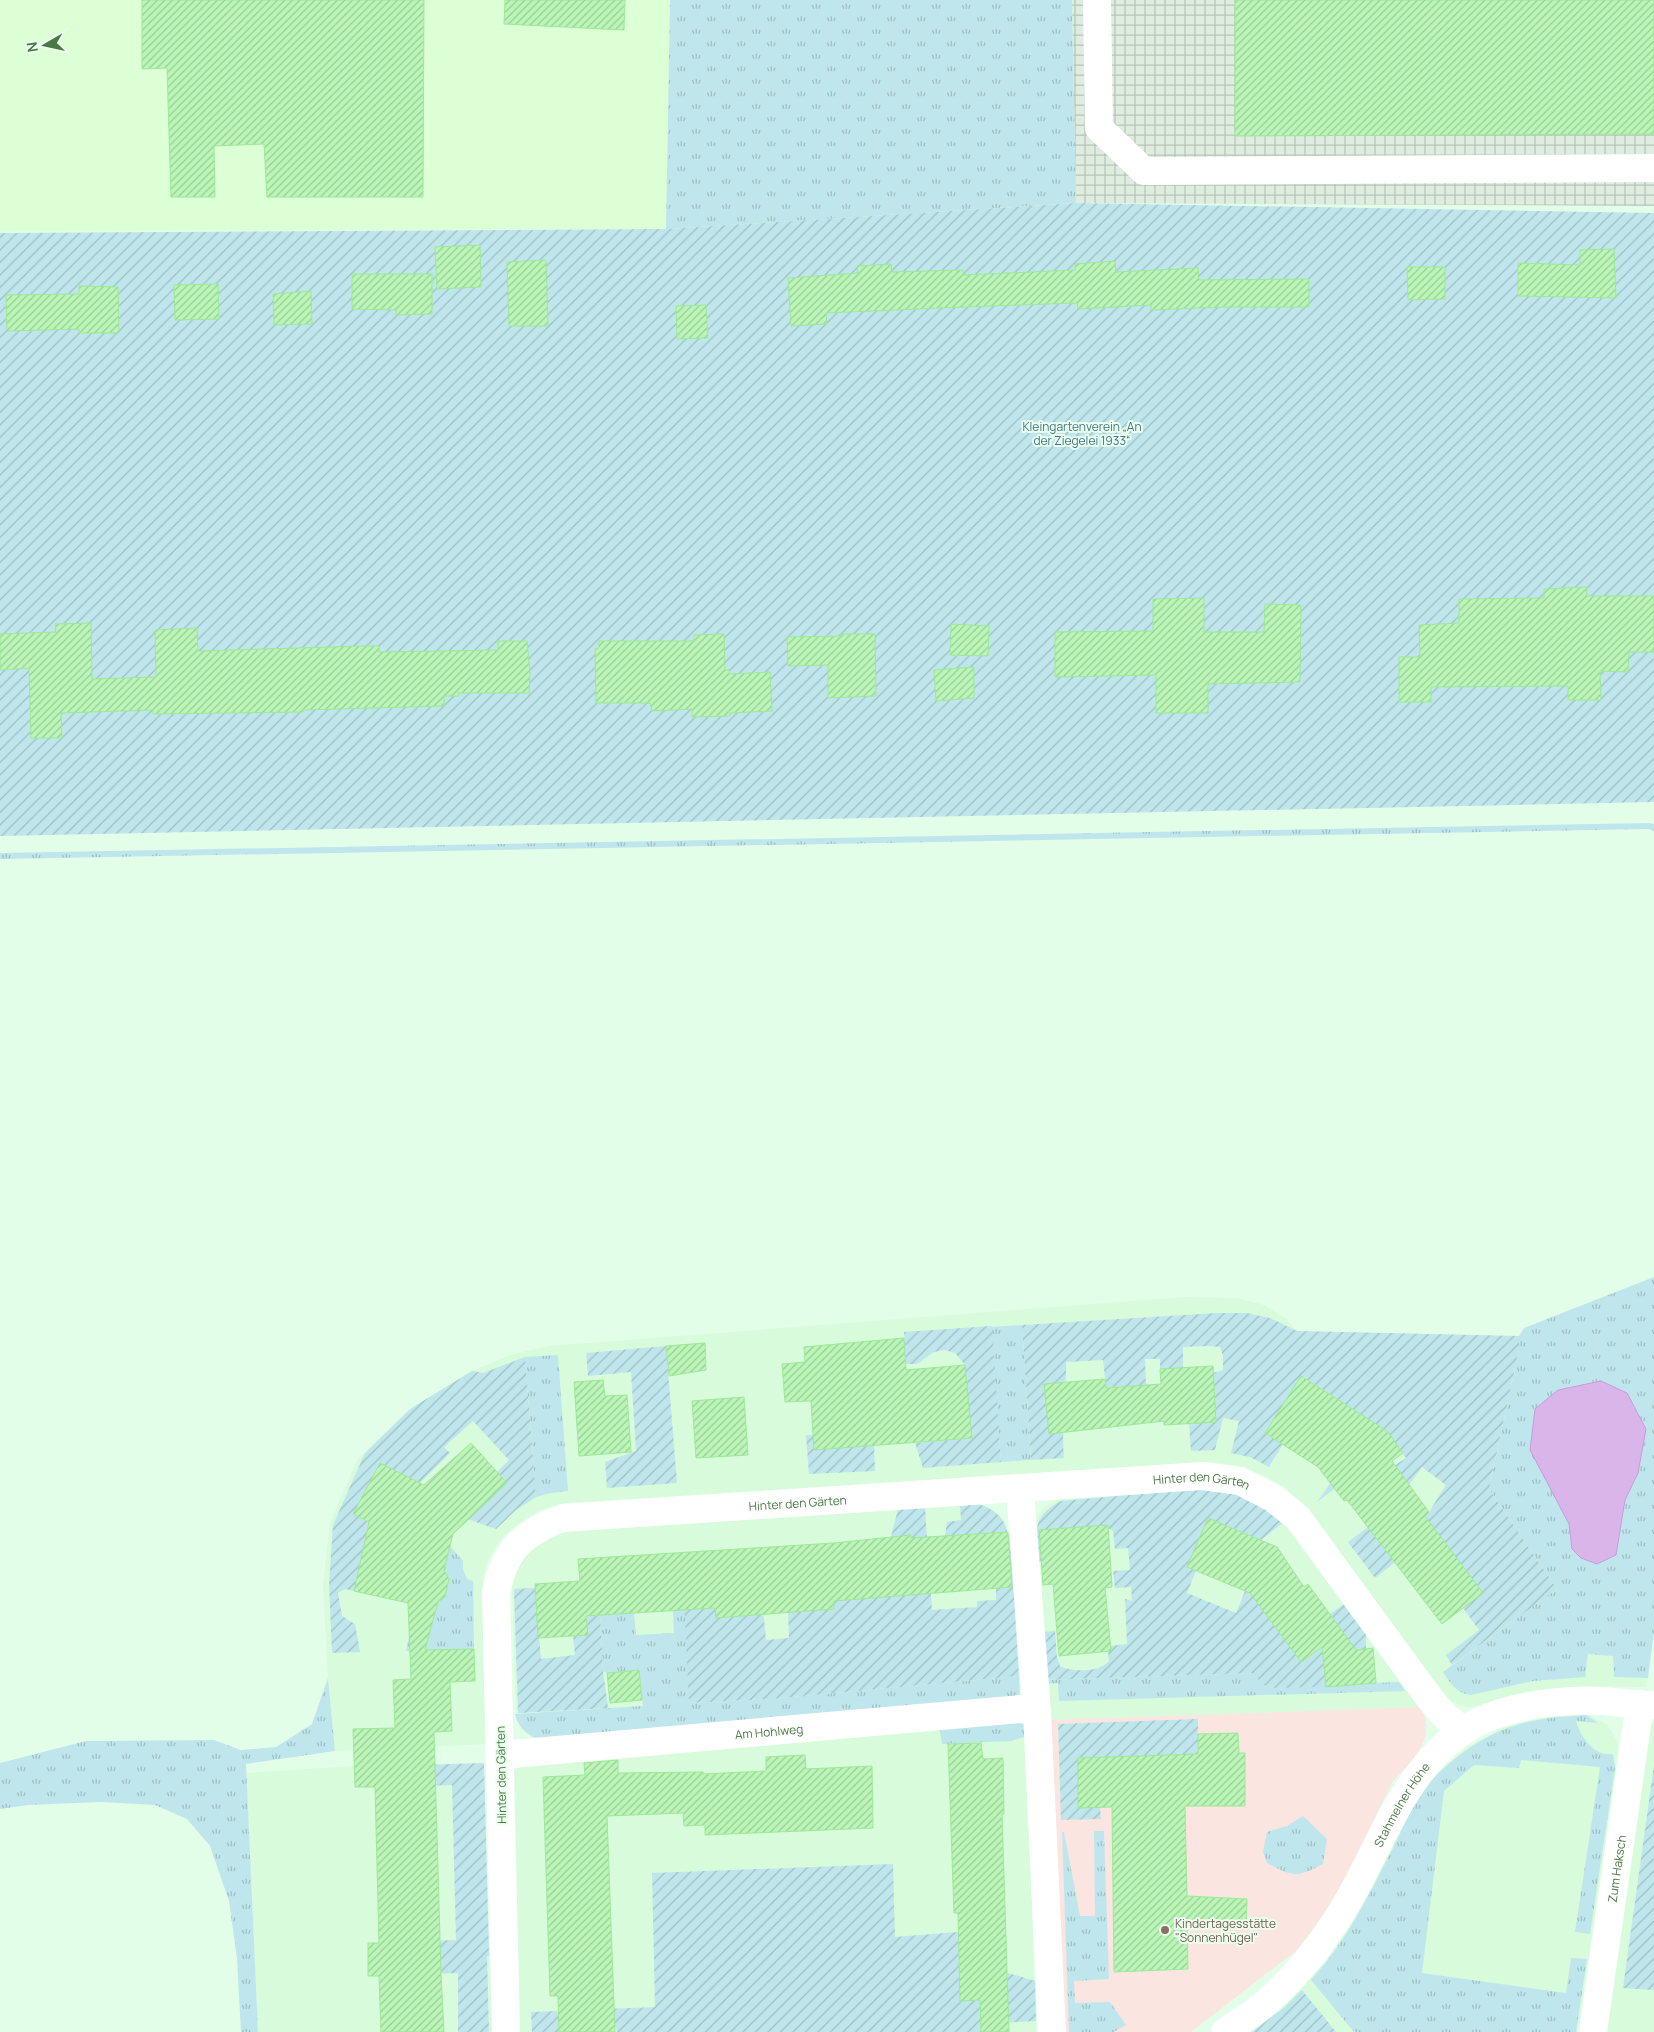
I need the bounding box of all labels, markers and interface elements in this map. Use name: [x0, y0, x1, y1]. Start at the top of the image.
north arrow: [20, 20, 70, 70]
text: N: [21, 41, 42, 54]
park label: Kleingartenverein „An der Ziegelei 1933“: [1022, 418, 1142, 449]
street label: Hinter den Gärten: [1152, 1467, 1253, 1493]
street label: Hinter den Gärten: [748, 1491, 847, 1514]
street label: Am Hohlweg: [734, 1720, 804, 1743]
street label: Hinter den Gärten: [492, 1726, 510, 1824]
street label: Stahmelner Höhe: [1369, 1758, 1433, 1850]
street label: Zum Haksch: [1603, 1834, 1630, 1904]
place label: Kindertagesstätte "Sonnenhügel": [1175, 1915, 1276, 1946]
marker: Kindertagesstätte "Sonnenhügel": [1159, 1924, 1171, 1936]

